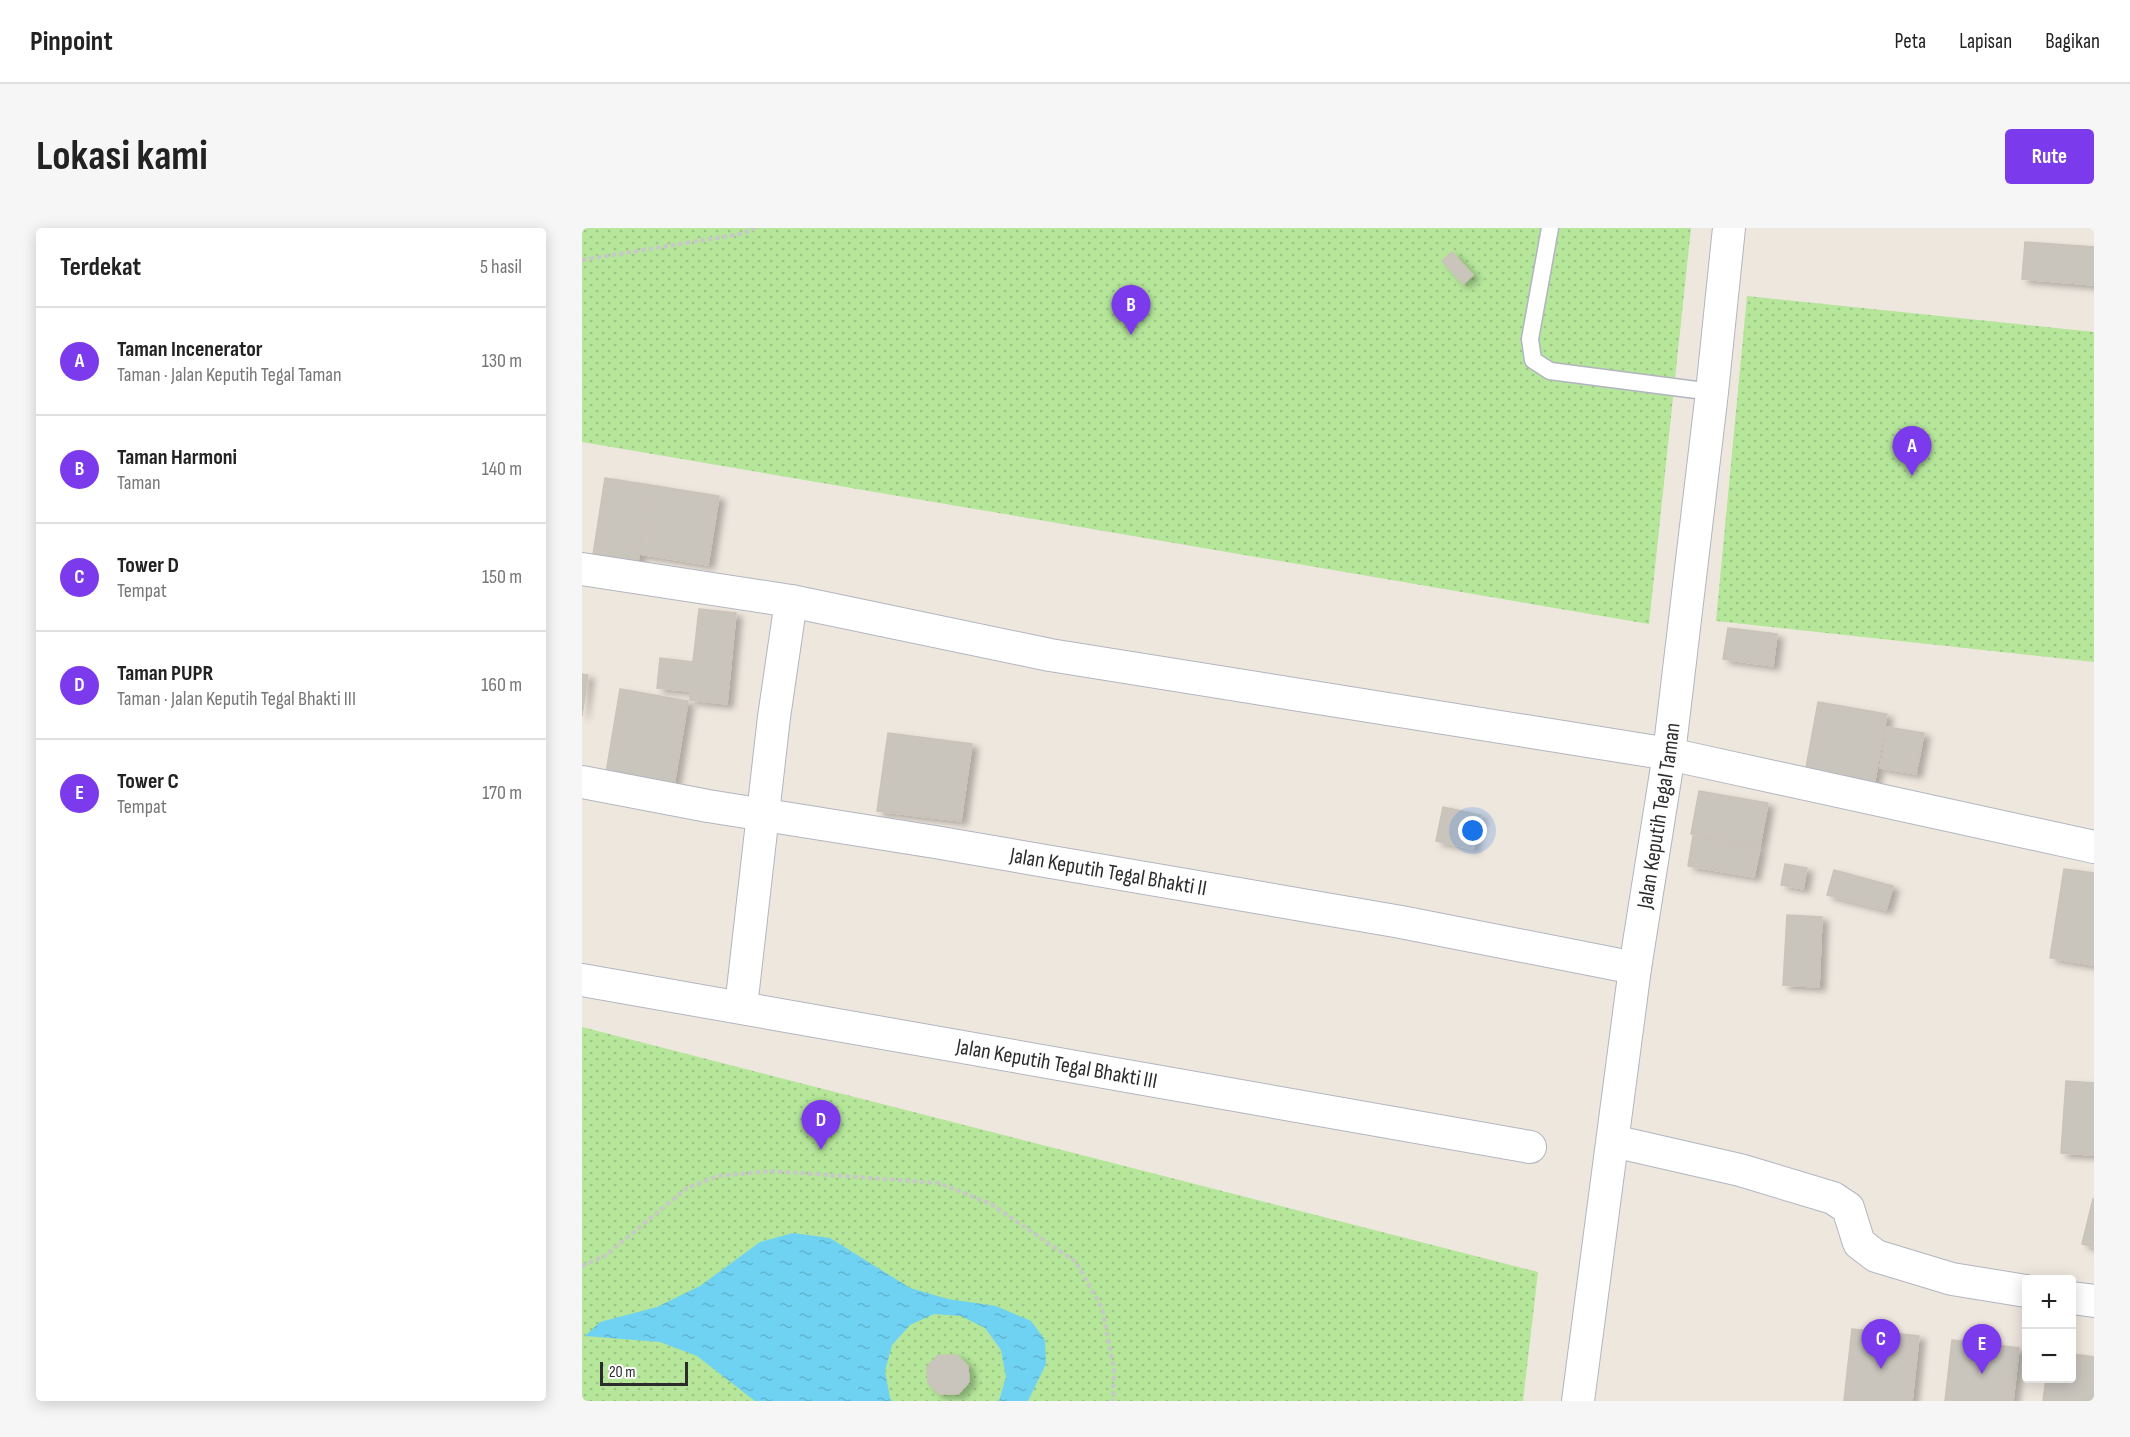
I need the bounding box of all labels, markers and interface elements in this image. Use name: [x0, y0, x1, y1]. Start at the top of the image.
text: Pinpoint: [30, 25, 113, 58]
text: Peta: [1895, 29, 1926, 54]
text: Lapisan: [1959, 29, 2012, 54]
text: Bagikan: [2045, 29, 2100, 54]
button: Rute: [2005, 129, 2094, 184]
text: Lokasi kami: [36, 131, 208, 182]
text: Terdekat: [60, 252, 141, 283]
text: 5 hasil: [480, 255, 522, 279]
pin: B: [1112, 285, 1150, 335]
text: Taman Incenerator: [117, 336, 263, 363]
text: A: [75, 349, 84, 373]
text: 130 m: [482, 349, 522, 373]
text: Taman · Jalan Keputih Tegal Taman: [117, 363, 342, 387]
pin: A: [1892, 426, 1932, 476]
text: Taman Harmoni: [117, 444, 237, 471]
text: B: [75, 457, 84, 481]
text: 140 m: [482, 457, 522, 481]
text: Taman: [117, 471, 161, 495]
text: Tower D: [117, 552, 179, 579]
text: C: [74, 565, 85, 589]
text: 150 m: [482, 565, 522, 589]
text: Tempat: [117, 579, 167, 603]
text: Taman PUPR: [117, 660, 213, 687]
text: D: [74, 673, 85, 697]
text: 160 m: [481, 673, 522, 697]
text: Taman · Jalan Keputih Tegal Bhakti III: [117, 687, 356, 711]
street label: Jalan Keputih Tegal Taman: [1631, 721, 1686, 912]
text: Tower C: [117, 768, 179, 795]
text: E: [75, 781, 84, 805]
text: 170 m: [482, 781, 522, 805]
text: Tempat: [117, 795, 167, 819]
your location: [1458, 816, 1487, 845]
street label: Jalan Keputih Tegal Bhakti II: [1007, 841, 1209, 902]
street label: Jalan Keputih Tegal Bhakti III: [953, 1032, 1159, 1095]
pin: D: [802, 1100, 840, 1150]
map controls: [2022, 1275, 2076, 1383]
button: +: [2022, 1275, 2076, 1329]
pin: C: [1862, 1320, 1900, 1369]
pin: E: [1962, 1324, 2002, 1374]
button: −: [2022, 1329, 2076, 1383]
scale bar: [600, 1359, 688, 1386]
text: 20 m: [609, 1363, 636, 1382]

